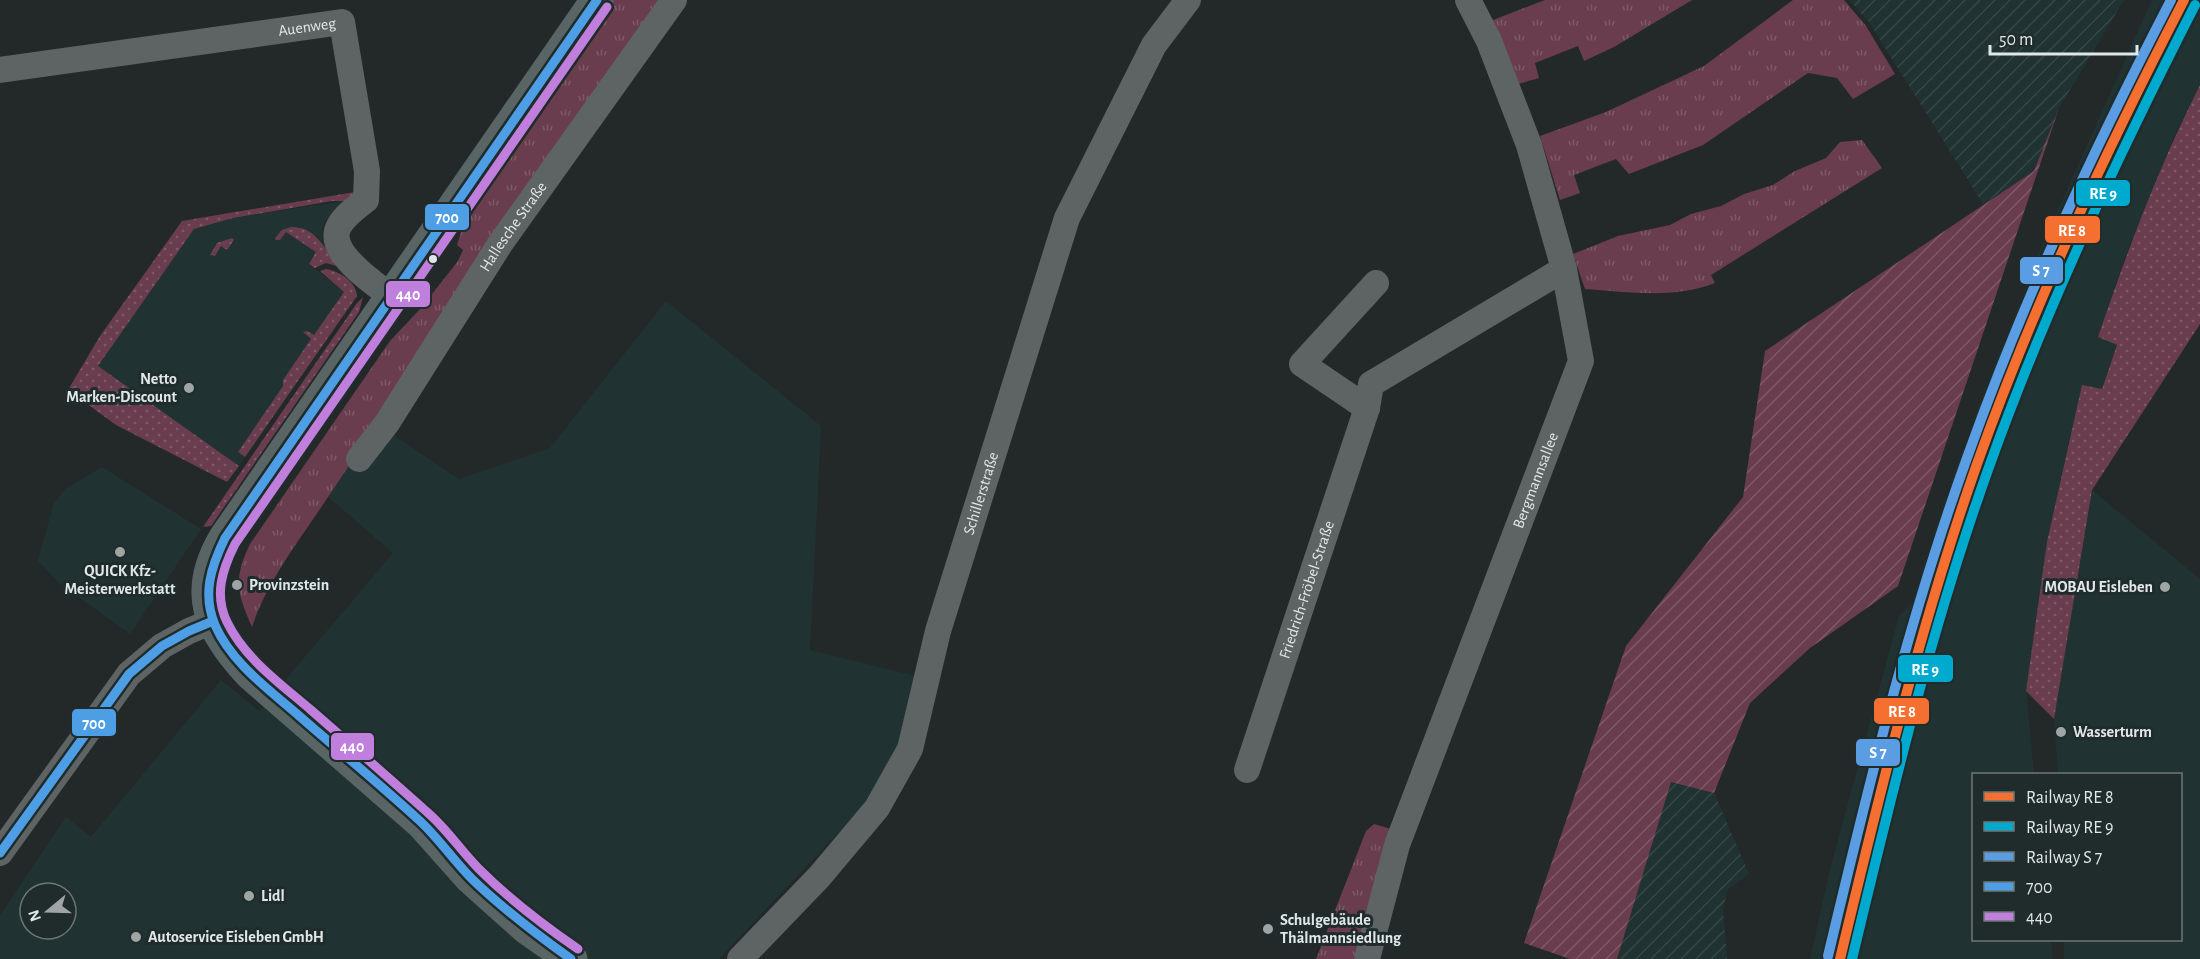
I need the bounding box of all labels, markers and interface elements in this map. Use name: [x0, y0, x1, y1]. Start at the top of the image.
street label: Auenweg: [277, 15, 337, 39]
scale bar: [1990, 18, 2137, 56]
text: 50 m: [1999, 31, 2033, 49]
street label: Hallesche Straße: [477, 179, 550, 274]
line badge: RE 9: [2075, 179, 2131, 207]
text: RE 9: [2089, 186, 2117, 202]
line badge: 700: [424, 203, 470, 231]
text: 700: [435, 210, 459, 226]
line badge: RE 8: [2044, 215, 2101, 244]
text: RE 8: [2058, 223, 2086, 239]
unlabelled marker: [427, 253, 439, 265]
line badge: S 7: [2019, 256, 2064, 285]
text: S 7: [2032, 263, 2050, 279]
line badge: 440: [385, 280, 431, 308]
text: 440: [396, 287, 420, 303]
place label: Netto Marken-Discount: [66, 371, 178, 405]
marker: Netto Marken-Discount: [182, 381, 196, 395]
street label: Bergmannsallee: [1510, 430, 1561, 530]
street label: Schillerstraße: [961, 450, 1001, 537]
street label: Friedrich-Fröbel-Straße: [1276, 519, 1337, 661]
marker: QUICK Kfz- Meisterwerkstatt: [113, 545, 127, 559]
place label: QUICK Kfz- Meisterwerkstatt: [65, 563, 176, 597]
place label: Provinzstein: [249, 577, 329, 593]
marker: Provinzstein: [230, 578, 244, 592]
place label: MOBAU Eisleben: [2044, 579, 2153, 595]
marker: MOBAU Eisleben: [2158, 580, 2172, 594]
line badge: RE 9: [1897, 654, 1954, 683]
text: RE 9: [1911, 662, 1939, 678]
line badge: RE 8: [1873, 697, 1930, 725]
text: RE 8: [1888, 704, 1916, 720]
line badge: 700: [71, 708, 117, 737]
text: 700: [82, 716, 106, 732]
place label: Wasserturm: [2073, 724, 2152, 740]
marker: Wasserturm: [2054, 725, 2068, 739]
line badge: 440: [330, 732, 375, 761]
line badge: S 7: [1855, 738, 1901, 767]
text: 440: [340, 739, 364, 755]
text: S 7: [1869, 745, 1887, 761]
legend: [1972, 773, 2182, 941]
text: Railway RE 8: [2026, 789, 2113, 807]
text: Railway RE 9: [2026, 819, 2113, 837]
text: Railway S 7: [2026, 849, 2102, 867]
text: 700: [2026, 879, 2053, 897]
north arrow: [18, 881, 78, 941]
place label: Lidl: [261, 888, 285, 904]
marker: Lidl: [242, 889, 256, 903]
text: N: [25, 908, 44, 923]
text: 440: [2026, 909, 2053, 927]
place label: Schulgebäude Thälmannsiedlung: [1280, 912, 1402, 946]
marker: Schulgebäude Thälmannsiedlung: [1261, 922, 1275, 936]
place label: Autoservice Eisleben GmbH: [148, 929, 324, 945]
marker: Autoservice Eisleben GmbH: [129, 930, 143, 944]

